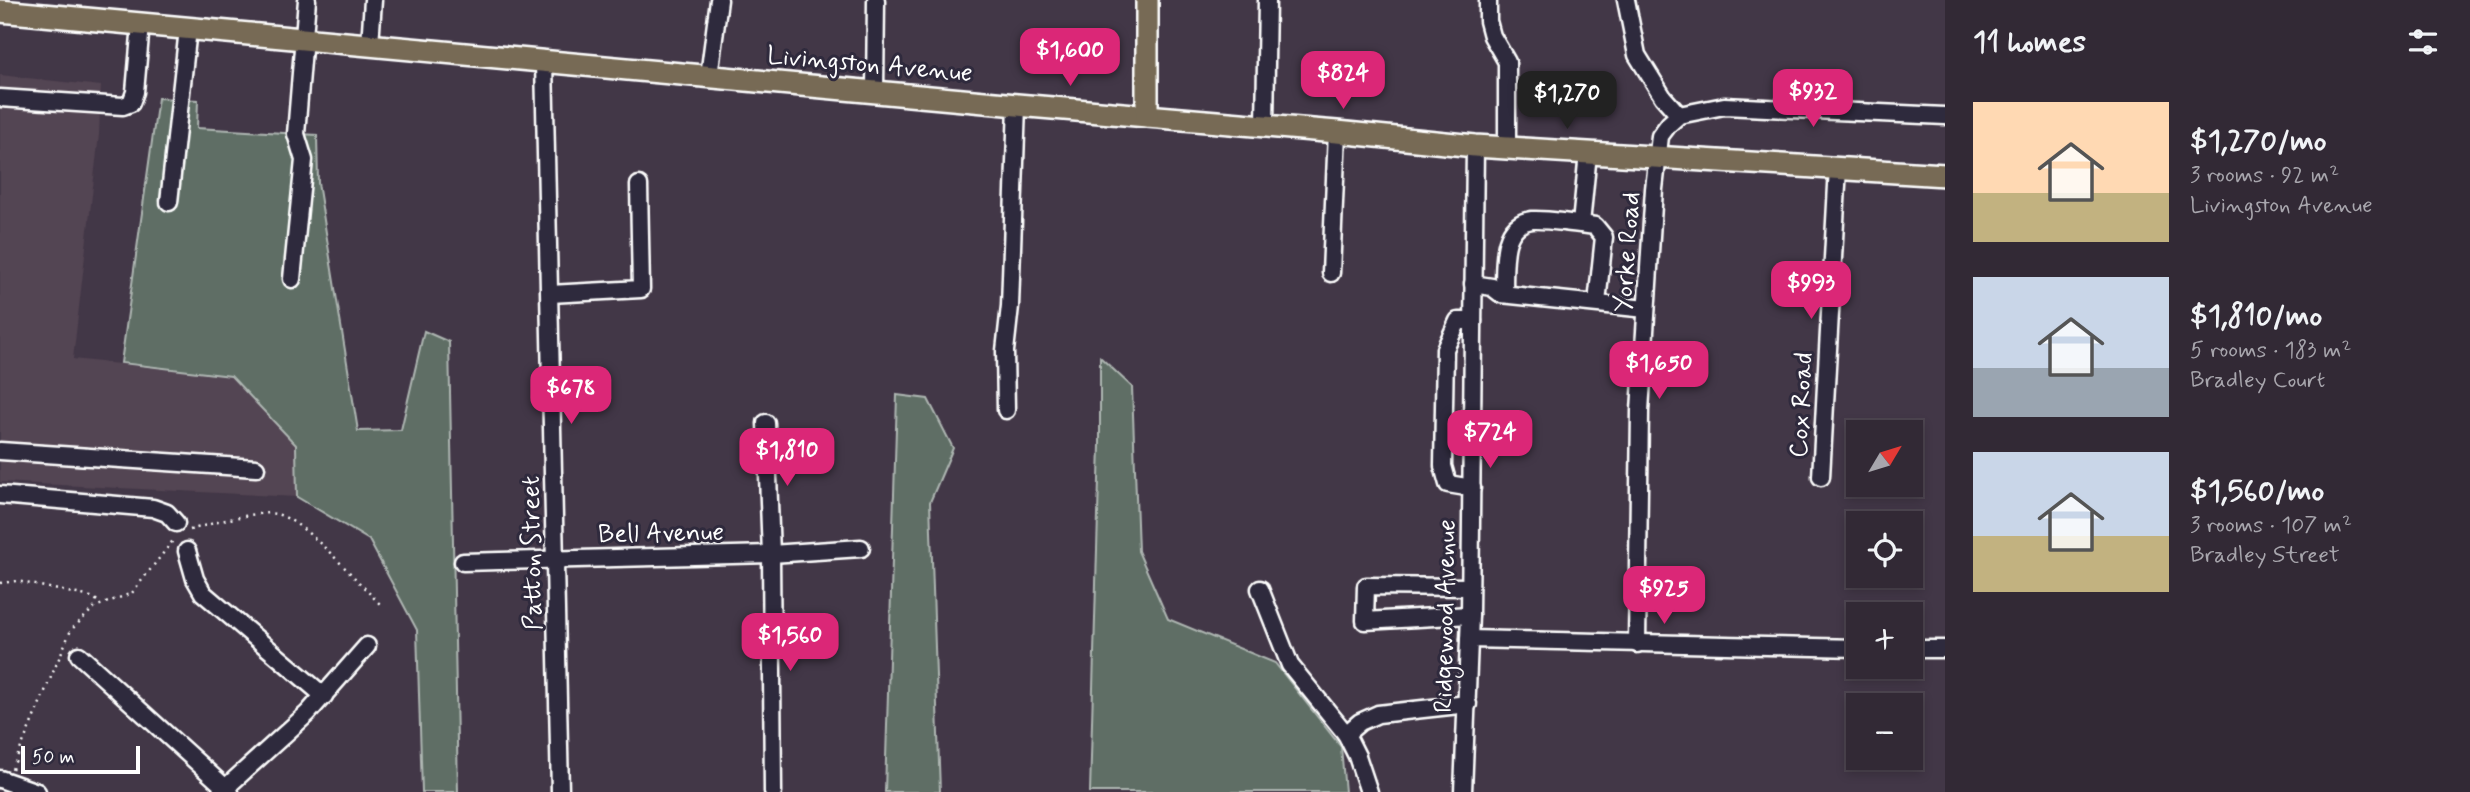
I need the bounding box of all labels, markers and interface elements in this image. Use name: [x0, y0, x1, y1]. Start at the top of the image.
text: 11 homes: [1973, 23, 2086, 62]
icon: filters: [2404, 23, 2442, 61]
pin: $1,600: [1013, 28, 1127, 88]
text: $1,600: [1036, 36, 1104, 66]
street label: Livingston Avenue: [766, 39, 974, 91]
pin: $824: [1302, 52, 1384, 111]
text: $824: [1317, 59, 1369, 89]
pin: $932: [1772, 69, 1854, 129]
pin: $1,270: [1510, 72, 1624, 131]
text: $932: [1789, 77, 1837, 107]
text: $1,270: [1534, 79, 1600, 109]
text: $1,270/mo: [2190, 122, 2327, 161]
icon: home: [2029, 130, 2113, 214]
text: 3 rooms · 92 m²: [2190, 161, 2339, 191]
street label: Yorke Road: [1607, 191, 1649, 313]
text: Livingston Avenue: [2190, 191, 2373, 221]
pin: $993: [1770, 262, 1852, 321]
text: $993: [1787, 269, 1835, 299]
text: $1,810/mo: [2190, 297, 2322, 336]
icon: home: [2029, 305, 2113, 389]
text: 5 rooms · 183 m²: [2190, 336, 2351, 366]
pin: $1,650: [1602, 342, 1716, 401]
text: $1,650: [1625, 349, 1693, 379]
street label: Cox Road: [1782, 351, 1822, 459]
pin: $678: [530, 366, 612, 426]
text: Bradley Court: [2190, 366, 2325, 396]
text: $678: [546, 374, 596, 404]
pin: $724: [1449, 410, 1531, 470]
text: $724: [1463, 418, 1517, 448]
north arrow: [1846, 420, 1923, 497]
map controls: [1846, 420, 1923, 770]
pin: $1,810: [730, 428, 844, 488]
text: $1,810: [755, 436, 819, 466]
text: $1,560/mo: [2190, 472, 2324, 511]
street label: Patton Street: [515, 475, 551, 631]
icon: home: [2029, 480, 2113, 564]
button: locate: [1846, 511, 1923, 588]
text: 3 rooms · 107 m²: [2190, 511, 2352, 541]
street label: Bell Avenue: [598, 516, 724, 552]
street label: Ridgewood Avenue: [1427, 519, 1467, 713]
text: Bradley Street: [2190, 541, 2340, 571]
pin: $925: [1623, 566, 1705, 626]
text: $925: [1639, 574, 1689, 604]
button: +: [1846, 602, 1923, 679]
pin: $1,560: [733, 614, 847, 673]
text: $1,560: [758, 621, 822, 651]
button: −: [1846, 693, 1923, 770]
scale bar: [21, 743, 140, 775]
text: 50 m: [32, 745, 75, 770]

